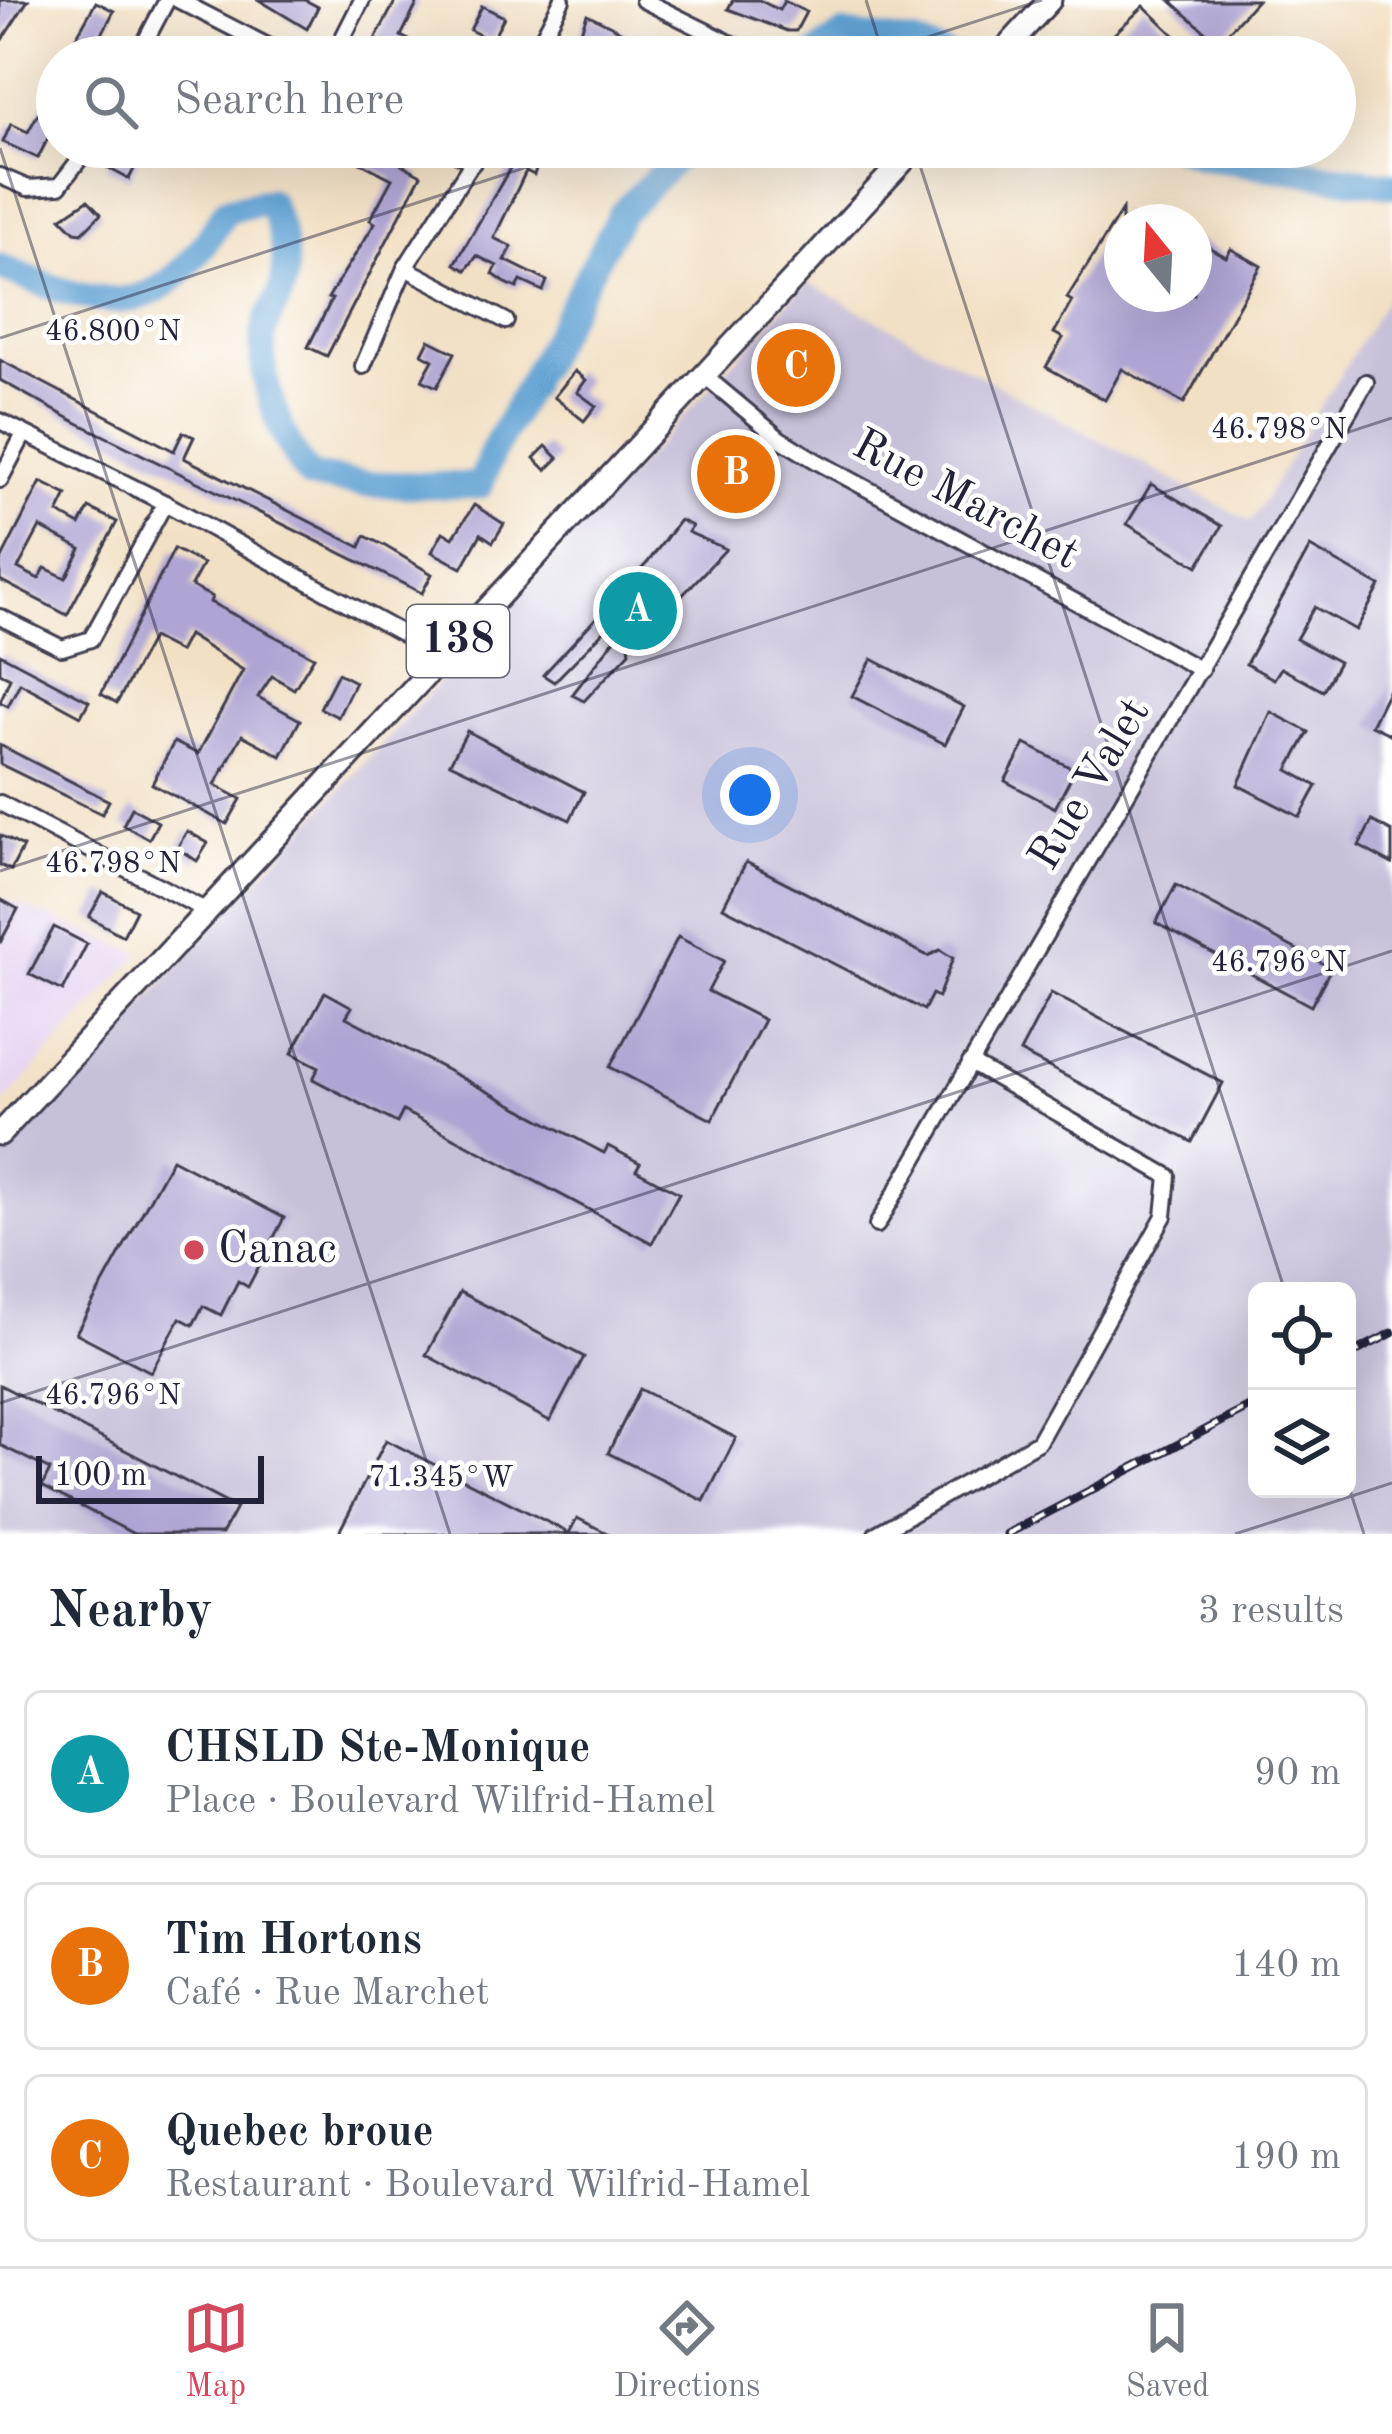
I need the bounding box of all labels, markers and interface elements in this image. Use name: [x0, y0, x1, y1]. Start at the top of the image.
search box: [36, 36, 1356, 168]
icon: search: [78, 69, 144, 135]
text: Search here: [174, 79, 404, 124]
north arrow: [1104, 204, 1212, 312]
text: 46.800°N: [45, 317, 181, 347]
pin: C: [757, 323, 835, 413]
text: 46.798°N: [1211, 415, 1347, 445]
street label: Rue Marchet: [845, 423, 1085, 579]
pin: B: [697, 429, 775, 519]
pin: A: [599, 566, 677, 656]
road number: 138: [407, 605, 509, 677]
street label: Rue Valet: [1022, 691, 1160, 879]
your location: [720, 765, 780, 825]
text: 46.798°N: [45, 849, 181, 879]
text: 46.796°N: [1211, 948, 1347, 978]
place label: Canac: [218, 1228, 337, 1273]
marker: Canac: [181, 1237, 207, 1263]
map controls: [1248, 1282, 1356, 1498]
button: locate: [1248, 1282, 1356, 1390]
text: 46.796°N: [45, 1381, 181, 1411]
button: layers: [1248, 1390, 1356, 1498]
scale bar: [36, 1450, 264, 1503]
text: 100 m: [54, 1460, 147, 1493]
text: 71.345°W: [369, 1463, 513, 1493]
text: Nearby: [48, 1587, 213, 1638]
text: 3 results: [1198, 1592, 1344, 1631]
text: CHSLD Ste-Monique: [165, 1727, 591, 1772]
text: A: [75, 1754, 105, 1793]
text: 90 m: [1254, 1754, 1341, 1793]
text: Place · Boulevard Wilfrid-Hamel: [165, 1782, 715, 1821]
text: Tim Hortons: [165, 1919, 422, 1964]
text: B: [76, 1946, 104, 1985]
text: 140 m: [1231, 1946, 1341, 1985]
text: Café · Rue Marchet: [165, 1974, 489, 2013]
text: Quebec broue: [165, 2111, 434, 2156]
text: C: [77, 2138, 103, 2177]
text: 190 m: [1231, 2138, 1341, 2177]
text: Restaurant · Boulevard Wilfrid-Hamel: [165, 2166, 810, 2205]
tab: Map: [183, 2295, 249, 2408]
tab: Directions: [614, 2295, 760, 2408]
tab: Saved: [1125, 2295, 1209, 2408]

